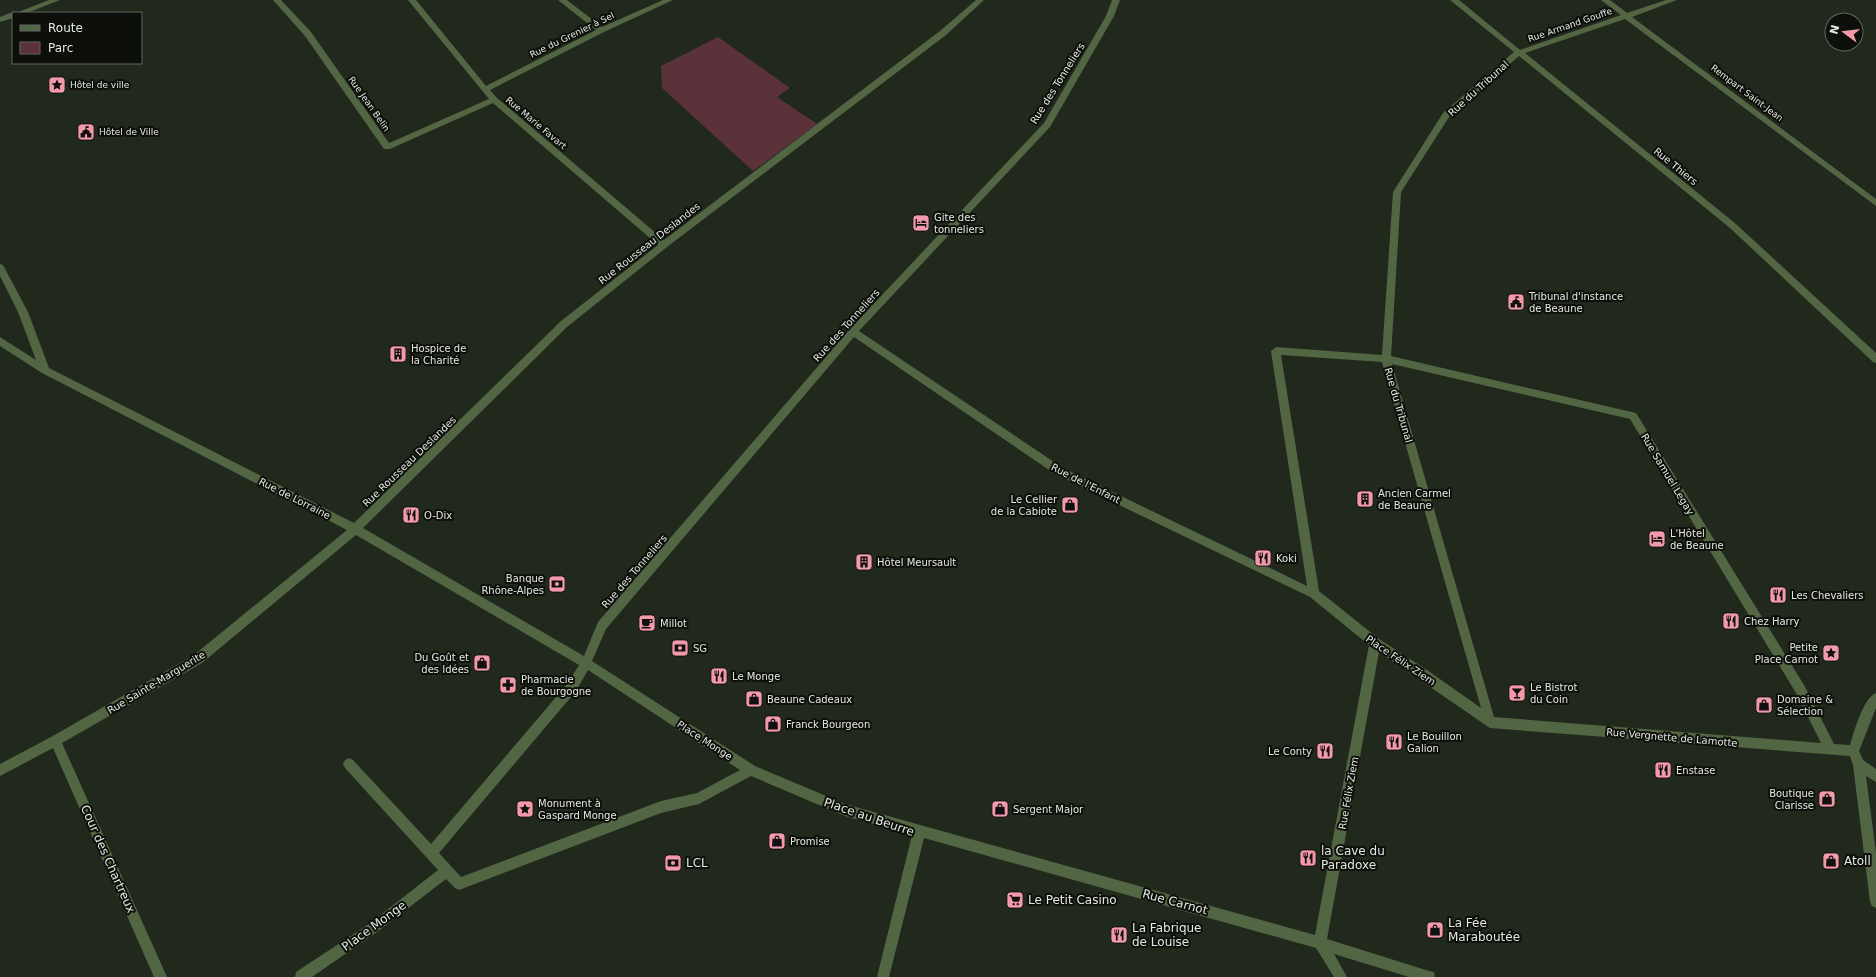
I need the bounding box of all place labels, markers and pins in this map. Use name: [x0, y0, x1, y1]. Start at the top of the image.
place icon: Hôtel de ville: [47, 75, 67, 95]
place label: Hôtel de ville: [70, 80, 130, 90]
public building icon: Hôtel de Ville: [76, 122, 96, 142]
place label: Hôtel de Ville: [99, 127, 159, 137]
place label: Gite des tonneliers: [934, 212, 984, 235]
hotel icon: Gite des tonneliers: [911, 213, 931, 233]
place label: Tribunal d'instance de Beaune: [1528, 291, 1623, 314]
public building icon: Tribunal d'instance de Beaune: [1506, 292, 1526, 312]
place label: Hospice de la Charité: [411, 343, 466, 366]
building icon: Hospice de la Charité: [388, 344, 408, 364]
place label: Ancien Carmel de Beaune: [1378, 488, 1451, 511]
building icon: Ancien Carmel de Beaune: [1355, 489, 1375, 509]
place label: Le Cellier de la Cabiote: [991, 494, 1058, 517]
shop icon: Le Cellier de la Cabiote: [1060, 495, 1080, 515]
restaurant icon: O-Dix: [401, 505, 421, 525]
place label: O-Dix: [424, 510, 452, 521]
place label: L'Hôtel de Beaune: [1670, 528, 1724, 551]
hotel icon: L'Hôtel de Beaune: [1647, 529, 1667, 549]
restaurant icon: Koki: [1253, 548, 1273, 568]
building icon: Hôtel Meursault: [854, 552, 874, 572]
place label: Koki: [1276, 553, 1297, 564]
place label: Hôtel Meursault: [877, 557, 956, 568]
place label: Banque Rhône-Alpes: [481, 573, 544, 596]
bank icon: Banque Rhône-Alpes: [547, 574, 567, 594]
restaurant icon: Les Chevaliers: [1768, 585, 1788, 605]
place label: Les Chevaliers: [1791, 590, 1864, 601]
restaurant icon: Chez Harry: [1721, 611, 1741, 631]
cafe icon: Millot: [637, 613, 657, 633]
place label: Chez Harry: [1744, 616, 1800, 627]
place label: Millot: [660, 618, 687, 629]
bank icon: SG: [670, 638, 690, 658]
place label: Petite Place Carnot: [1755, 642, 1818, 665]
place label: SG: [693, 643, 707, 654]
place icon: Petite Place Carnot: [1821, 643, 1841, 663]
place label: Du Goût et des Idées: [414, 652, 469, 675]
shop icon: Du Goût et des Idées: [472, 653, 492, 673]
restaurant icon: Le Monge: [709, 666, 729, 686]
place label: Le Monge: [732, 671, 780, 682]
place label: Pharmacie de Bourgogne: [521, 674, 591, 697]
pharmacy icon: Pharmacie de Bourgogne: [498, 675, 518, 695]
place label: Le Bistrot du Coin: [1530, 682, 1578, 705]
bar icon: Le Bistrot du Coin: [1507, 683, 1527, 703]
shop icon: Beaune Cadeaux: [744, 689, 764, 709]
place label: Beaune Cadeaux: [767, 694, 852, 705]
place label: Domaine & Sélection: [1777, 694, 1833, 717]
shop icon: Domaine & Sélection: [1754, 695, 1774, 715]
shop icon: Franck Bourgeon: [763, 714, 783, 734]
place label: Franck Bourgeon: [786, 719, 870, 730]
place label: Le Bouillon Galion: [1407, 731, 1462, 754]
restaurant icon: Le Bouillon Galion: [1384, 732, 1404, 752]
restaurant icon: Le Conty: [1315, 741, 1335, 761]
place label: Le Conty: [1268, 746, 1312, 757]
restaurant icon: Enstase: [1653, 760, 1673, 780]
place label: Enstase: [1676, 765, 1715, 776]
place label: Boutique Clarisse: [1769, 788, 1814, 811]
shop icon: Boutique Clarisse: [1817, 789, 1837, 809]
place label: Monument à Gaspard Monge: [538, 798, 617, 821]
place icon: Monument à Gaspard Monge: [515, 799, 535, 819]
shop icon: Sergent Major: [990, 799, 1010, 819]
place label: Sergent Major: [1013, 804, 1084, 815]
shop icon: Promise: [767, 831, 787, 851]
place label: Promise: [790, 836, 830, 847]
place label: la Cave du Paradoxe: [1321, 844, 1385, 872]
restaurant icon: la Cave du Paradoxe: [1298, 848, 1318, 868]
shop icon: Atoll: [1821, 851, 1841, 871]
bank icon: LCL: [663, 853, 683, 873]
place label: Atoll: [1844, 854, 1871, 868]
place label: LCL: [686, 856, 708, 870]
supermarket icon: Le Petit Casino: [1005, 890, 1025, 910]
place label: Le Petit Casino: [1028, 893, 1117, 907]
place label: La Fée Maraboutée: [1448, 916, 1520, 944]
shop icon: La Fée Maraboutée: [1425, 920, 1445, 940]
place label: La Fabrique de Louise: [1132, 921, 1202, 949]
restaurant icon: La Fabrique de Louise: [1109, 925, 1129, 945]

